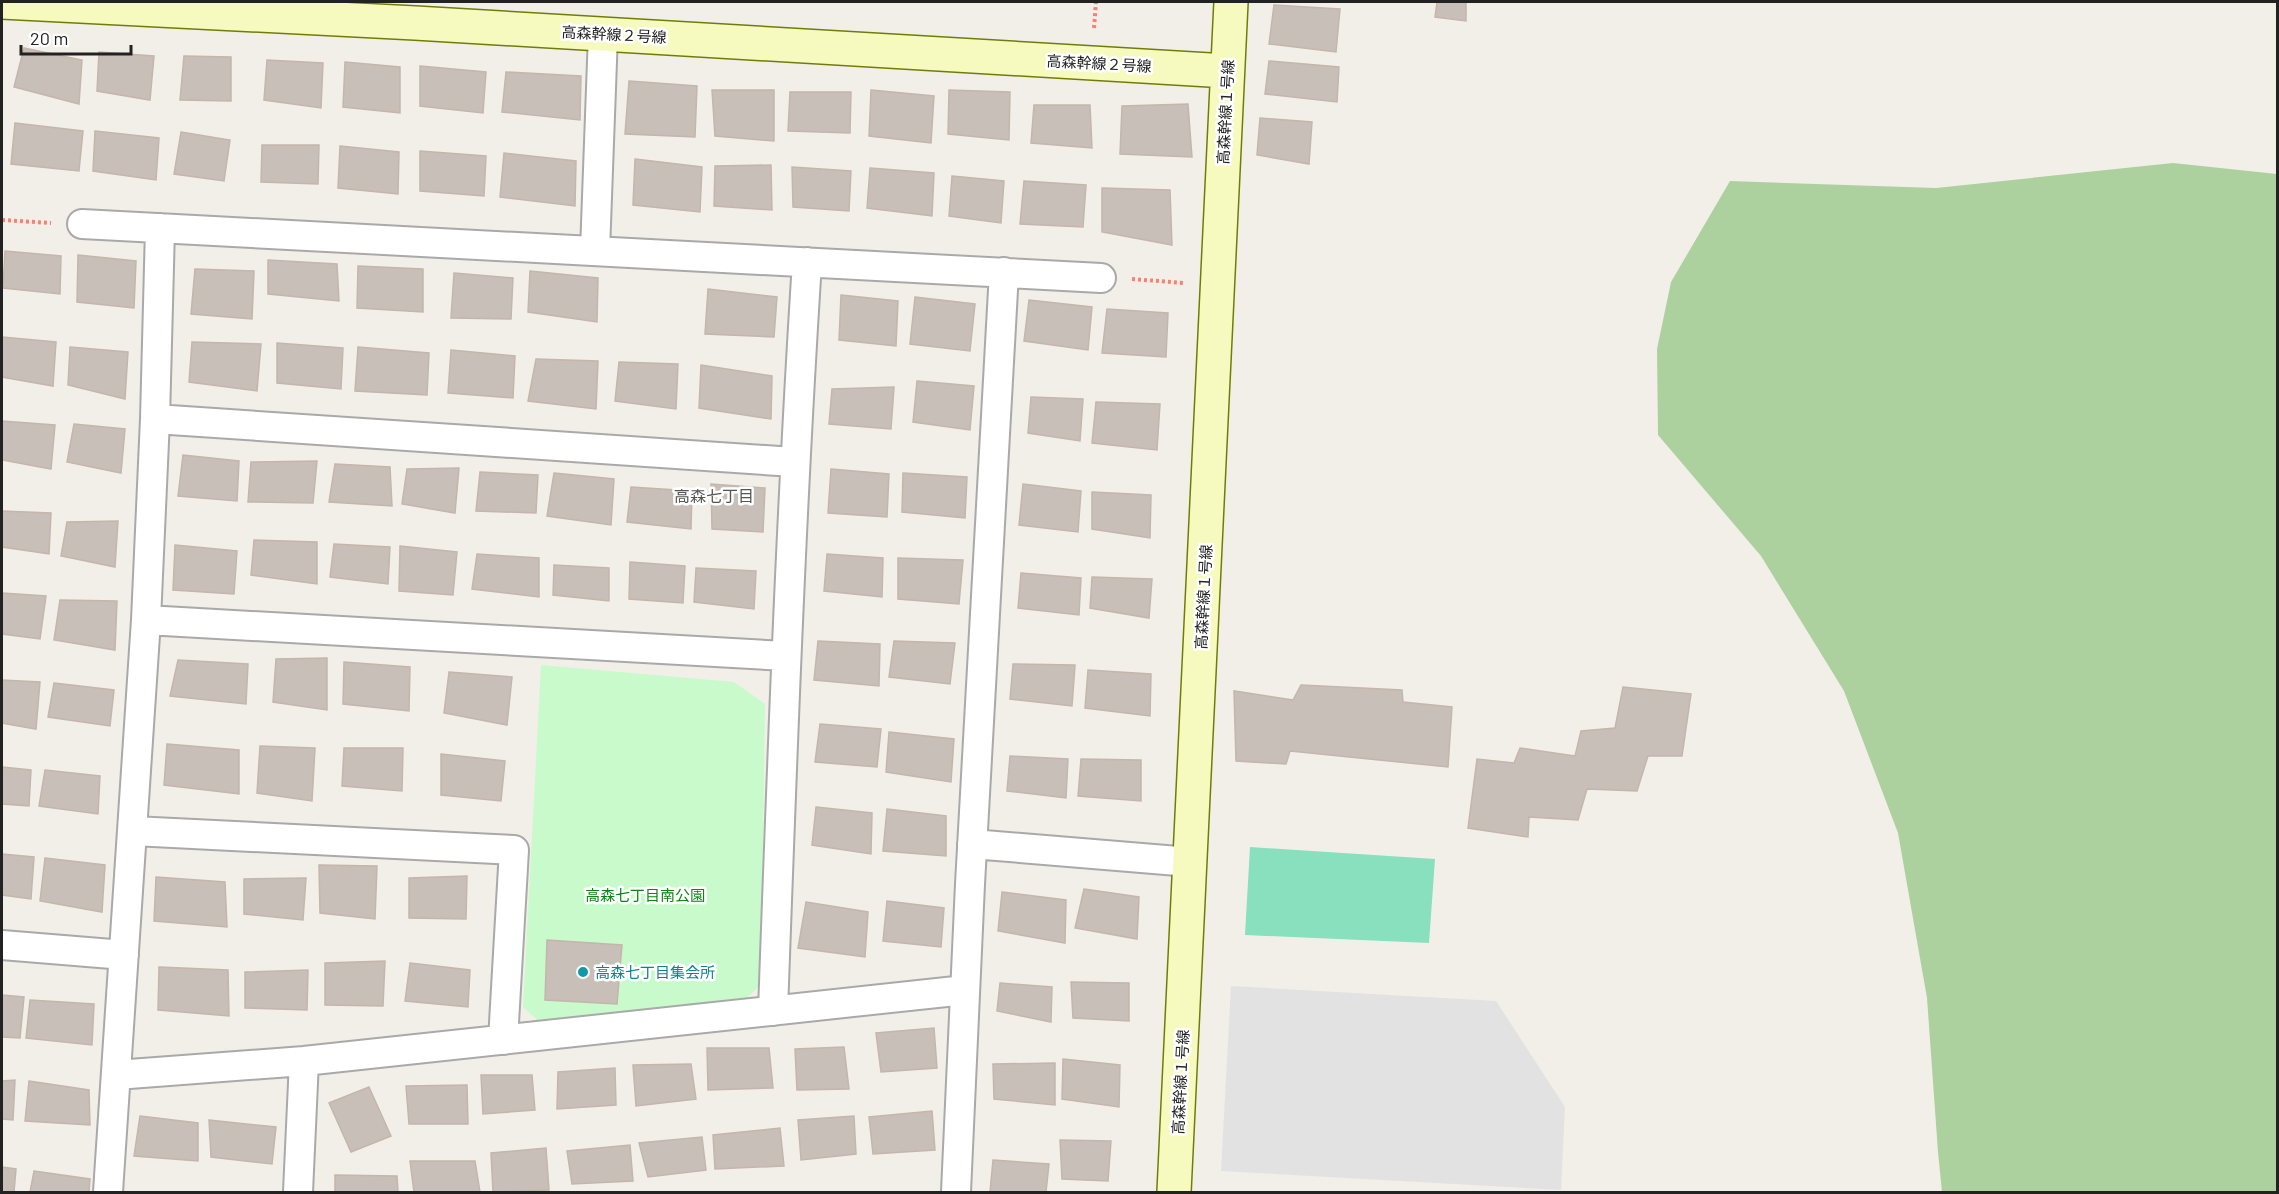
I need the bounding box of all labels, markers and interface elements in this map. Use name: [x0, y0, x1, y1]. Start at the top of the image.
scale bar: [21, 18, 130, 56]
street label: 高森幹線２号線: [561, 22, 667, 46]
text: 20 m: [30, 27, 68, 49]
street label: 高森幹線２号線: [1046, 51, 1152, 75]
street label: 高森幹線１号線: [1213, 59, 1237, 165]
district label: 高森七丁目: [674, 486, 754, 505]
street label: 高森幹線１号線: [1191, 544, 1215, 650]
park label: 高森七丁目南公園: [585, 886, 705, 904]
place label: 高森七丁目集会所: [595, 963, 715, 981]
marker: 高森七丁目集会所: [576, 965, 590, 979]
street label: 高森幹線１号線: [1168, 1029, 1192, 1135]

